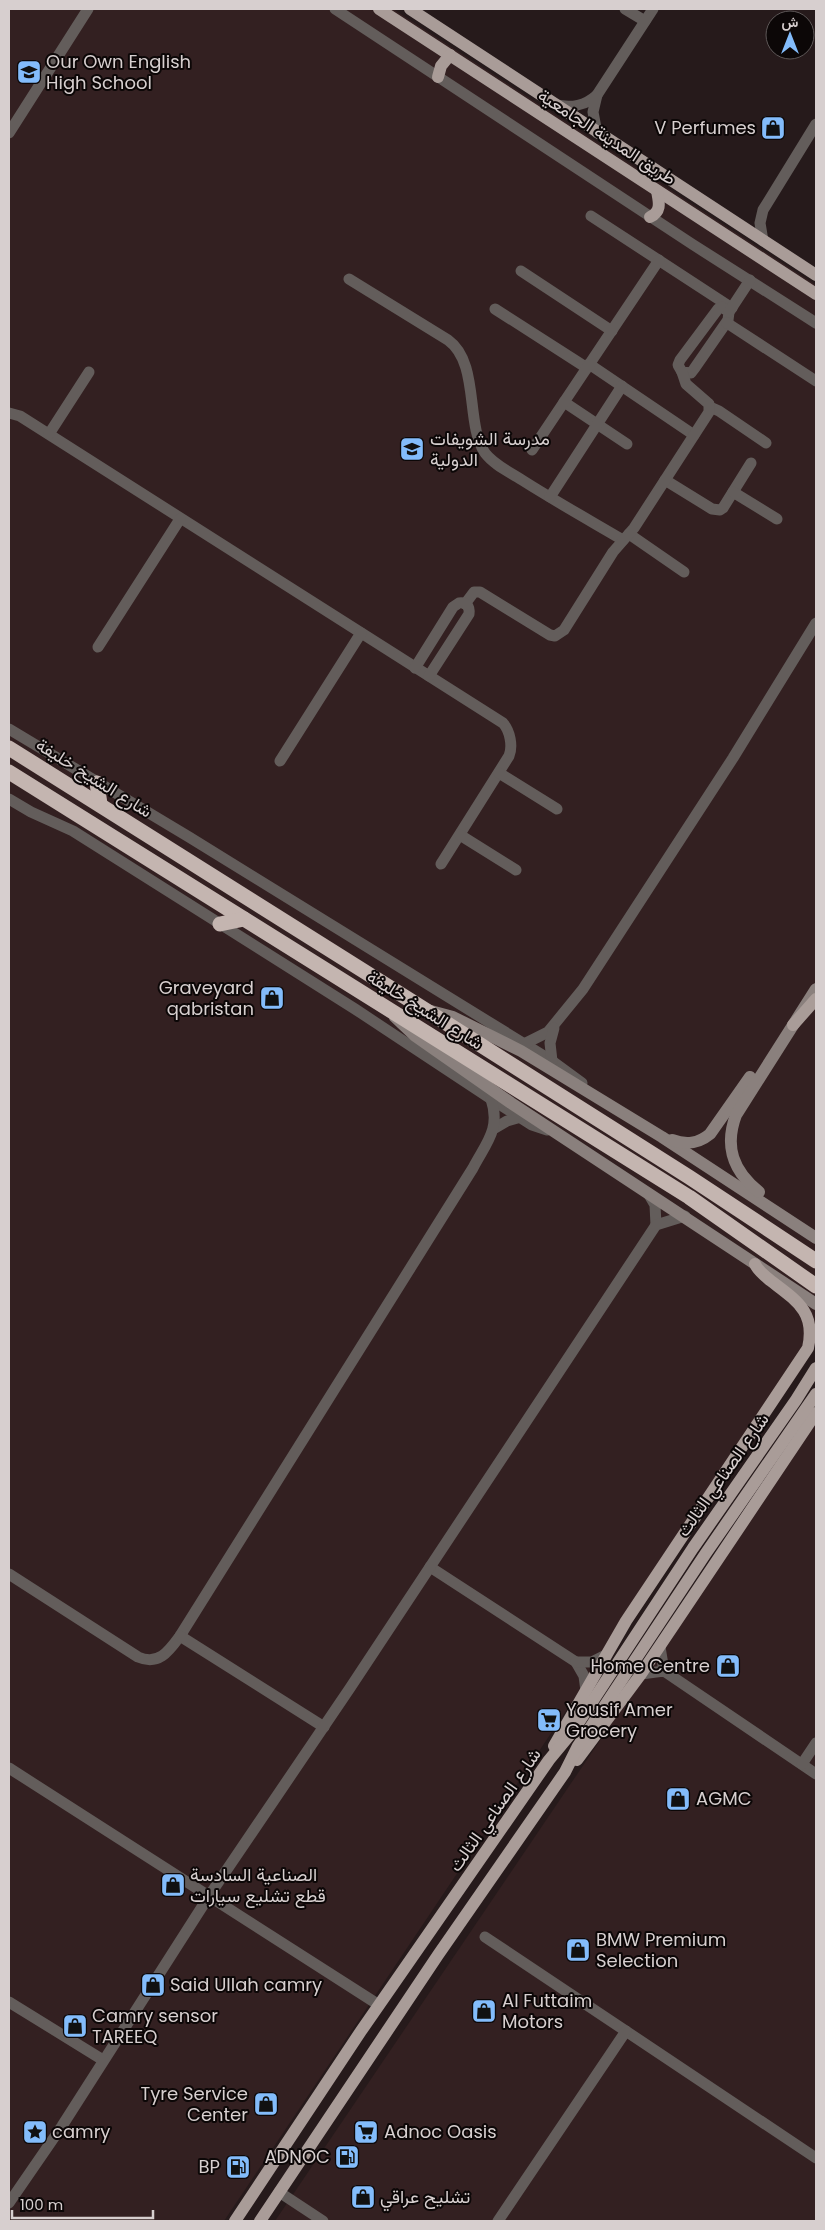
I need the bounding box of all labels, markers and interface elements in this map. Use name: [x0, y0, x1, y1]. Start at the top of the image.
north arrow: [765, 10, 815, 60]
text: ش: [782, 12, 799, 32]
place label: Our Own English High School: [46, 49, 191, 95]
school or university icon: Our Own English High School: [16, 59, 42, 85]
street label: طريق المدينة الجامعية: [533, 82, 681, 191]
place label: V Perfumes: [654, 115, 756, 140]
shop icon: V Perfumes: [760, 115, 786, 141]
place label: مدرسة الشويفات الدولية: [430, 426, 550, 472]
school or university icon: مدرسة الشويفات الدولية: [399, 436, 425, 462]
street label: شارع الشيخ خليفة: [31, 732, 157, 823]
street label: شارع الشيخ خليفة: [362, 964, 488, 1055]
place label: Graveyard qabristan: [159, 975, 254, 1021]
shop icon: Graveyard qabristan: [259, 985, 285, 1011]
street label: شارع الصناعي الثالث: [671, 1408, 777, 1543]
place label: Home Centre: [591, 1653, 710, 1678]
shop icon: Home Centre: [715, 1653, 741, 1679]
place label: Yousif Amer Grocery: [566, 1697, 673, 1743]
supermarket icon: Yousif Amer Grocery: [536, 1707, 562, 1733]
street label: شارع الصناعي الثالث: [443, 1743, 549, 1878]
shop icon: AGMC: [665, 1786, 691, 1812]
place label: AGMC: [696, 1786, 752, 1811]
place label: الصناعية السادسة قطع تشليع سيارات: [190, 1862, 326, 1908]
shop icon: الصناعية السادسة قطع تشليع سيارات: [160, 1872, 186, 1898]
place label: BMW Premium Selection: [596, 1927, 726, 1973]
shop icon: BMW Premium Selection: [565, 1937, 591, 1963]
shop icon: Said Ullah camry: [140, 1972, 166, 1998]
place label: Said Ullah camry: [170, 1972, 322, 1997]
place label: Al Futtaim Motors: [502, 1988, 592, 2034]
shop icon: Al Futtaim Motors: [471, 1998, 497, 2024]
place label: Camry sensor TAREEQ: [92, 2003, 218, 2049]
shop icon: Camry sensor TAREEQ: [62, 2013, 88, 2039]
place label: Tyre Service Center: [140, 2081, 248, 2127]
shop icon: Tyre Service Center: [253, 2091, 279, 2117]
place icon: camry: [22, 2119, 48, 2145]
place label: camry: [52, 2119, 110, 2144]
supermarket icon: Adnoc Oasis: [353, 2119, 379, 2145]
place label: Adnoc Oasis: [384, 2119, 497, 2144]
place label: ADNOC: [264, 2144, 330, 2169]
fuel station icon: ADNOC: [334, 2144, 360, 2170]
place label: BP: [199, 2154, 220, 2179]
fuel station icon: BP: [225, 2154, 251, 2180]
shop icon: تشليح عراقي: [350, 2184, 376, 2210]
place label: تشليح عراقي: [380, 2184, 470, 2212]
scale bar: [12, 2188, 154, 2220]
text: 100 m: [20, 2194, 63, 2215]

